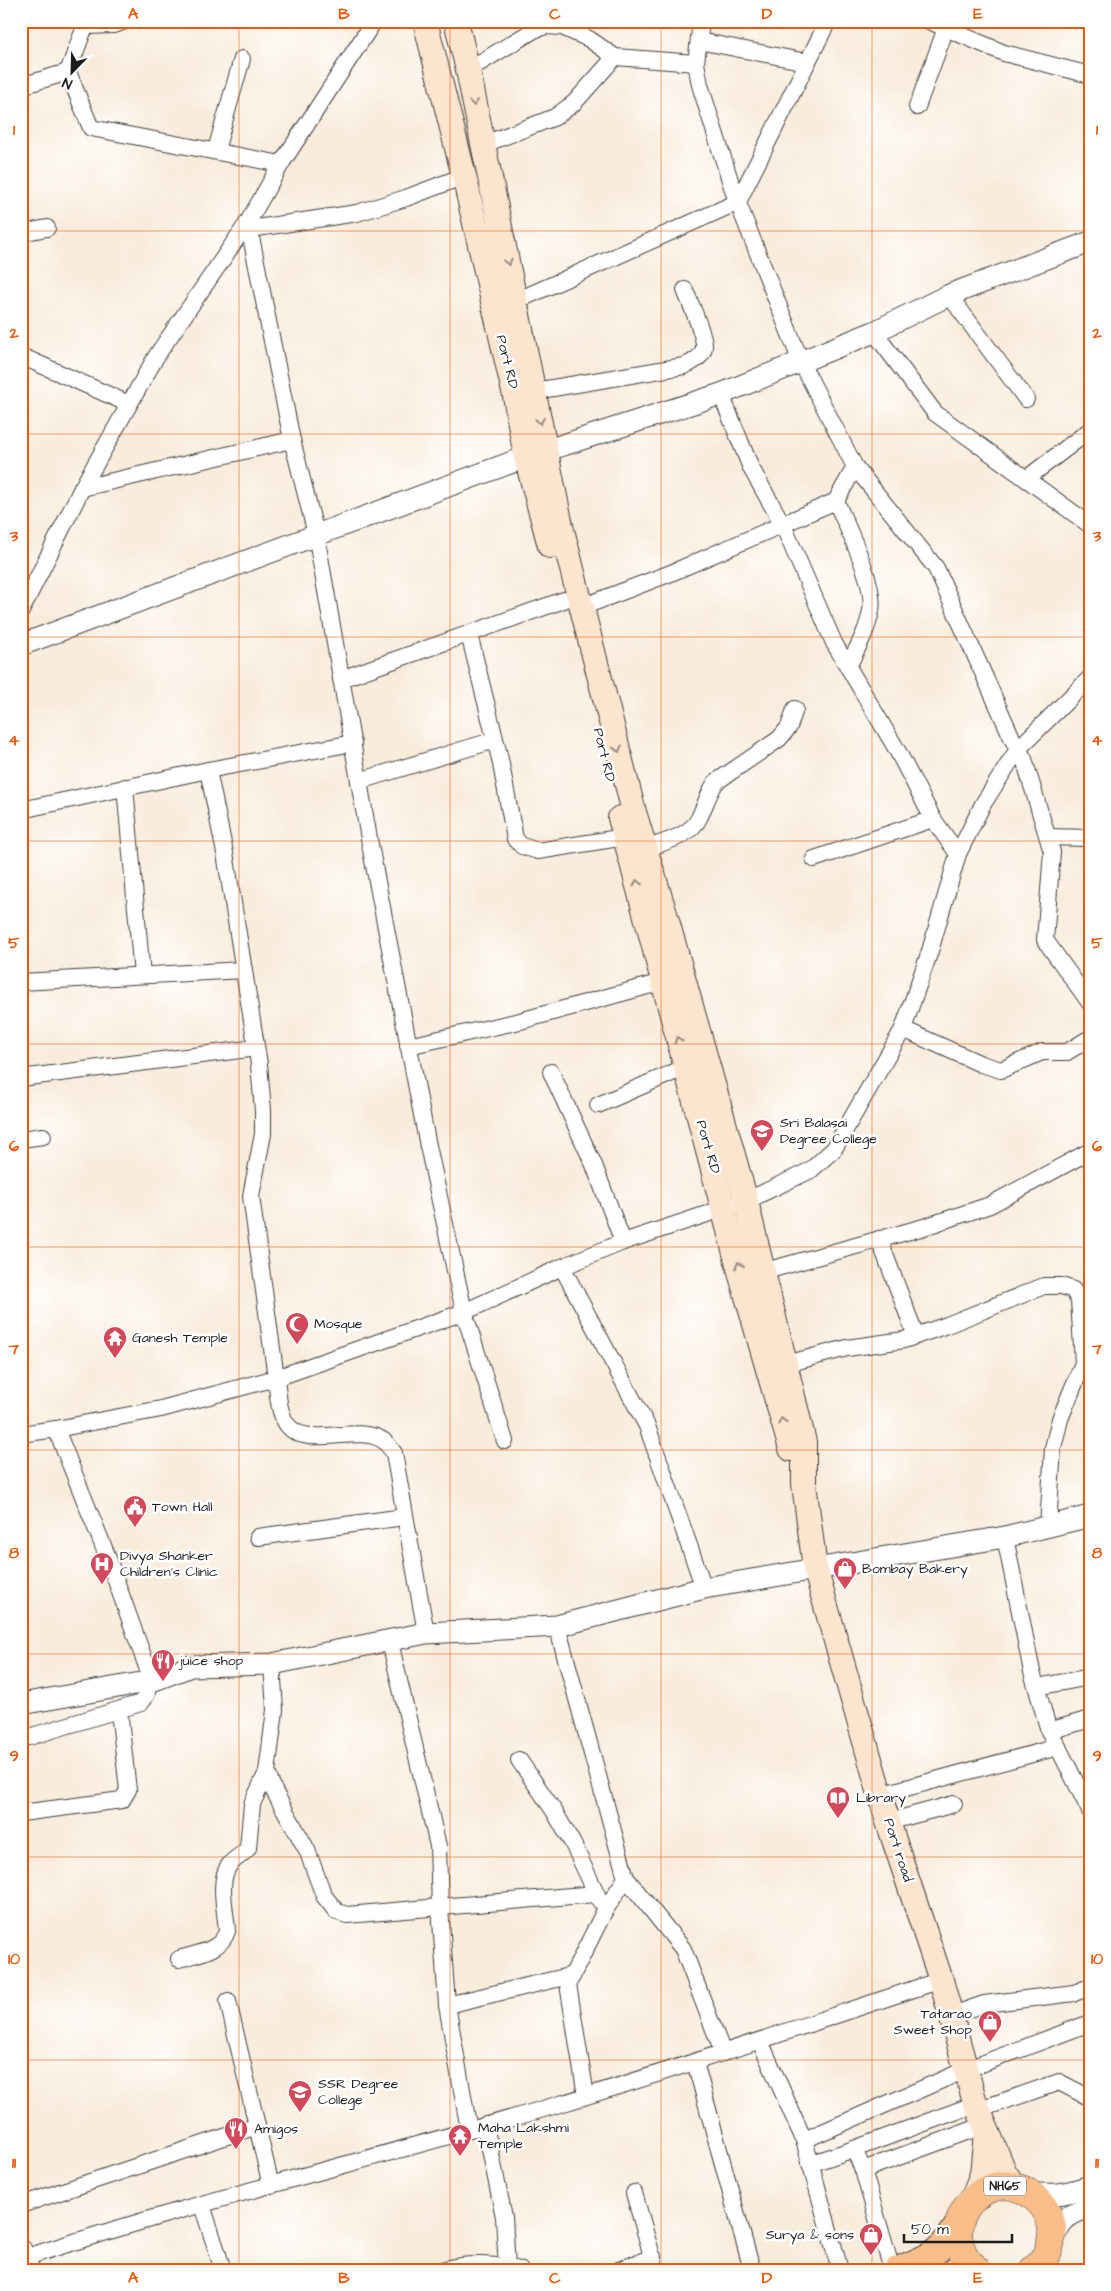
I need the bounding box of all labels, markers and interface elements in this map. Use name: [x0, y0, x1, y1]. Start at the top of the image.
text: A: [128, 3, 139, 25]
text: B: [338, 3, 350, 25]
text: C: [549, 3, 561, 25]
text: D: [762, 3, 773, 25]
text: E: [973, 3, 983, 25]
north arrow: [48, 48, 98, 98]
text: N: [59, 72, 75, 94]
one-way arrow: [469, 99, 479, 107]
text: 1: [13, 119, 16, 141]
text: 1: [1096, 119, 1099, 141]
one-way arrow: [502, 257, 513, 266]
text: 2: [8, 322, 19, 344]
text: 2: [1091, 322, 1102, 344]
street label: Port RD: [491, 333, 523, 391]
one-way arrow: [534, 417, 544, 426]
text: 3: [9, 525, 19, 547]
text: 3: [1092, 525, 1102, 547]
street label: Port RD: [588, 726, 620, 784]
text: 4: [9, 729, 20, 751]
text: 4: [1092, 729, 1103, 751]
one-way arrow: [612, 745, 623, 754]
one-way arrow: [632, 879, 643, 888]
text: 5: [8, 932, 20, 954]
text: 5: [1091, 932, 1103, 954]
one-way arrow: [674, 1037, 684, 1045]
place label: Sri Balasai Degree College: [780, 1113, 877, 1149]
street label: Port RD: [691, 1118, 725, 1176]
school or university icon: Sri Balasai Degree College: [749, 1118, 775, 1152]
text: 6: [9, 1135, 19, 1157]
text: 6: [1092, 1135, 1102, 1157]
one-way arrow: [734, 1260, 745, 1269]
mosque icon: Mosque: [284, 1311, 310, 1345]
place label: Mosque: [314, 1314, 363, 1334]
temple icon: Ganesh Temple: [102, 1325, 128, 1359]
place label: Ganesh Temple: [132, 1328, 228, 1348]
text: 7: [8, 1338, 19, 1360]
text: 7: [1091, 1338, 1102, 1360]
one-way arrow: [777, 1417, 788, 1426]
public building icon: Town Hall: [122, 1494, 148, 1528]
place label: Town Hall: [152, 1497, 213, 1517]
text: 8: [9, 1542, 20, 1564]
text: 8: [1092, 1542, 1103, 1564]
place label: Divya Shanker Children's Clinic: [120, 1546, 218, 1582]
hospital icon: Divya Shanker Children's Clinic: [89, 1551, 115, 1585]
shop icon: Bombay Bakery: [832, 1556, 858, 1590]
place label: Bombay Bakery: [862, 1559, 968, 1579]
restaurant icon: juice shop: [150, 1648, 176, 1682]
place label: juice shop: [178, 1651, 244, 1671]
text: 9: [9, 1745, 19, 1767]
text: 9: [1092, 1745, 1102, 1767]
library icon: Library: [825, 1785, 851, 1819]
place label: Library: [856, 1788, 906, 1808]
street label: Port road: [878, 1816, 918, 1884]
text: 10: [8, 1948, 20, 1970]
text: 10: [1091, 1948, 1103, 1970]
place label: Tatarao Sweet Shop: [894, 2004, 972, 2040]
shop icon: Tatarao Sweet Shop: [977, 2009, 1003, 2043]
place label: SSR Degree College: [318, 2074, 399, 2110]
school or university icon: SSR Degree College: [287, 2079, 313, 2113]
restaurant icon: Amigos: [223, 2116, 249, 2150]
place label: Maha Lakshmi Temple: [478, 2118, 569, 2154]
place label: Amigos: [254, 2119, 298, 2139]
temple icon: Maha Lakshmi Temple: [447, 2123, 473, 2157]
text: 11: [12, 2152, 17, 2174]
text: 11: [1095, 2152, 1100, 2174]
road number: NH65: [984, 2176, 1026, 2196]
scale bar: [904, 2211, 1011, 2243]
text: 50 m: [911, 2219, 949, 2240]
shop icon: Surya & sons: [858, 2222, 884, 2256]
place label: Surya & sons: [766, 2225, 854, 2245]
text: A: [128, 2267, 139, 2289]
text: B: [338, 2267, 350, 2289]
text: C: [549, 2267, 561, 2289]
text: D: [762, 2267, 773, 2289]
text: E: [973, 2267, 983, 2289]

